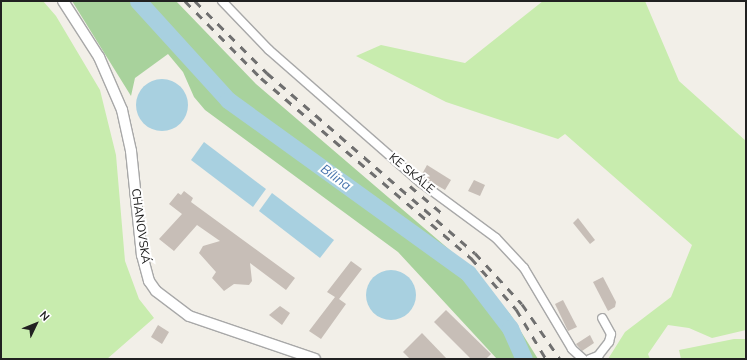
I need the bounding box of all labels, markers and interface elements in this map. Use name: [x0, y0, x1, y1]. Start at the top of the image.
street label: KE SKÁLE: [386, 150, 438, 196]
water label: Bílina: [318, 161, 354, 193]
street label: CHANOVSKÁ: [129, 187, 153, 265]
north arrow: [16, 304, 56, 344]
text: N: [37, 308, 53, 324]

